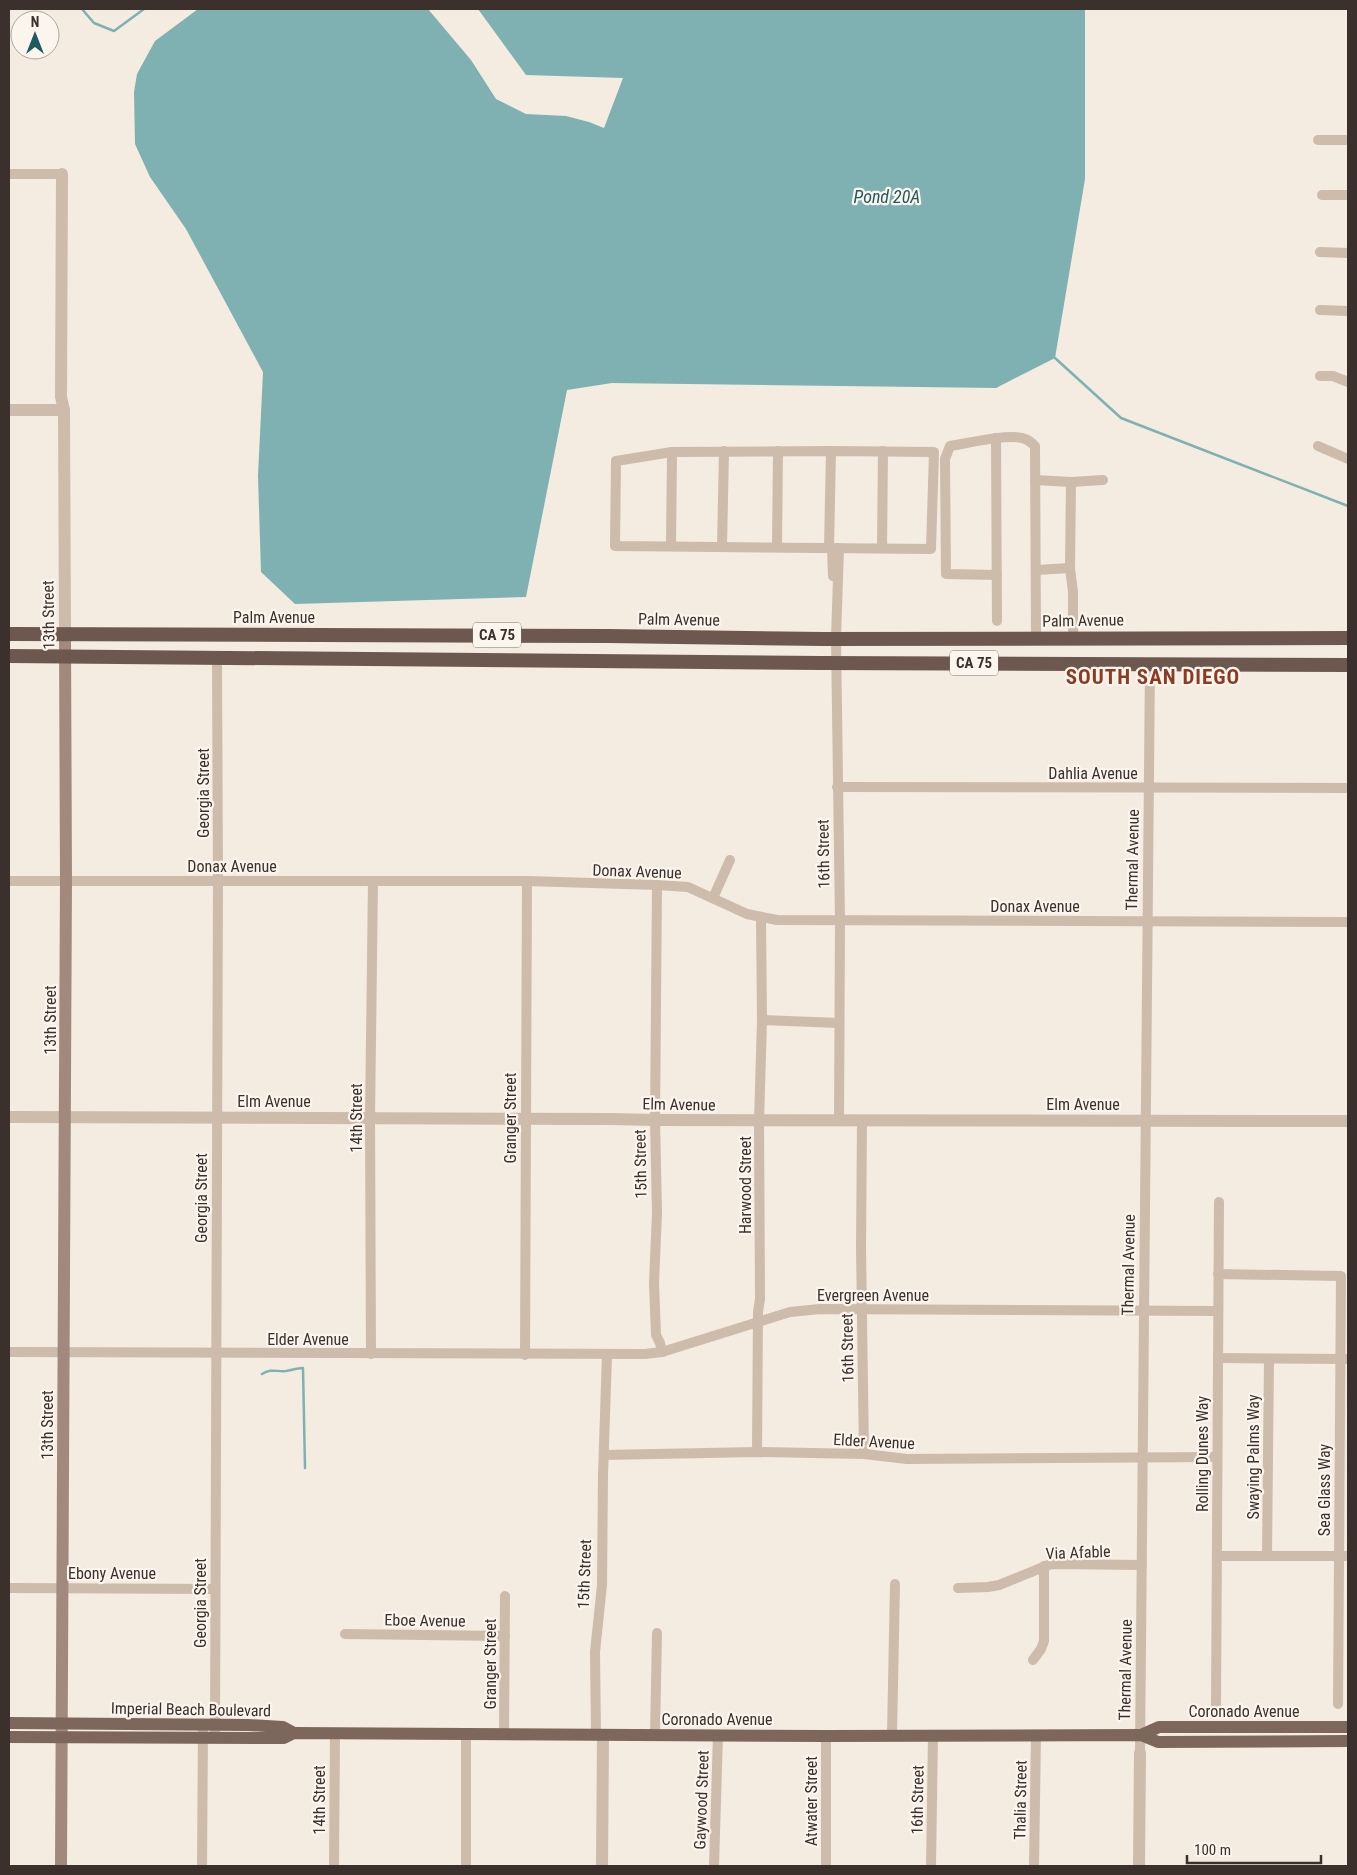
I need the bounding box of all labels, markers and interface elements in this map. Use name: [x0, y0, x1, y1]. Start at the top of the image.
north arrow: [10, 10, 60, 60]
text: N: [31, 14, 39, 30]
water label: Pond 20A: [854, 186, 920, 207]
street label: 13th Street: [38, 580, 59, 650]
street label: Palm Avenue: [233, 608, 315, 627]
street label: Palm Avenue: [638, 609, 720, 630]
street label: Palm Avenue: [1042, 610, 1124, 631]
road number: CA 75: [473, 622, 521, 648]
road number: CA 75: [950, 650, 998, 676]
district label: SOUTH SAN DIEGO: [1066, 665, 1240, 689]
street label: Georgia Street: [194, 748, 213, 838]
street label: Dahlia Avenue: [1048, 764, 1138, 783]
street label: Thermal Avenue: [1122, 809, 1143, 911]
street label: 16th Street: [813, 819, 834, 889]
street label: Donax Avenue: [187, 857, 277, 876]
street label: Donax Avenue: [592, 860, 682, 883]
street label: Donax Avenue: [990, 897, 1080, 916]
street label: 13th Street: [41, 985, 60, 1055]
street label: Granger Street: [501, 1072, 520, 1163]
street label: 14th Street: [347, 1083, 366, 1153]
street label: Elm Avenue: [237, 1092, 311, 1111]
street label: Elm Avenue: [642, 1094, 716, 1115]
street label: Elm Avenue: [1046, 1095, 1120, 1114]
street label: 15th Street: [630, 1129, 651, 1199]
street label: Harwood Street: [736, 1136, 755, 1234]
street label: Georgia Street: [192, 1153, 211, 1243]
street label: Thermal Avenue: [1118, 1214, 1139, 1316]
street label: Evergreen Avenue: [817, 1286, 929, 1305]
street label: 16th Street: [837, 1313, 858, 1383]
street label: Elder Avenue: [267, 1330, 349, 1349]
street label: 13th Street: [38, 1390, 57, 1460]
street label: Swaying Palms Way: [1244, 1394, 1263, 1520]
street label: Rolling Dunes Way: [1193, 1396, 1212, 1512]
street label: Elder Avenue: [833, 1430, 915, 1453]
street label: Sea Glass Way: [1315, 1444, 1334, 1536]
street label: 15th Street: [574, 1539, 595, 1609]
street label: Via Afable: [1045, 1542, 1111, 1563]
street label: Georgia Street: [191, 1558, 210, 1648]
street label: Ebony Avenue: [68, 1564, 156, 1583]
street label: Eboe Avenue: [384, 1610, 466, 1631]
street label: Granger Street: [481, 1618, 500, 1709]
street label: Thermal Avenue: [1115, 1619, 1136, 1721]
street label: Imperial Beach Boulevard: [111, 1699, 271, 1720]
street label: Coronado Avenue: [1189, 1702, 1299, 1721]
street label: Coronado Avenue: [662, 1710, 772, 1729]
street label: Gaywood Street: [690, 1750, 713, 1850]
street label: Atwater Street: [802, 1756, 821, 1846]
street label: Thalia Street: [1010, 1760, 1031, 1840]
street label: 14th Street: [310, 1765, 329, 1835]
street label: 16th Street: [907, 1765, 928, 1835]
scale bar: [1187, 1832, 1321, 1864]
text: 100 m: [1194, 1841, 1231, 1859]

